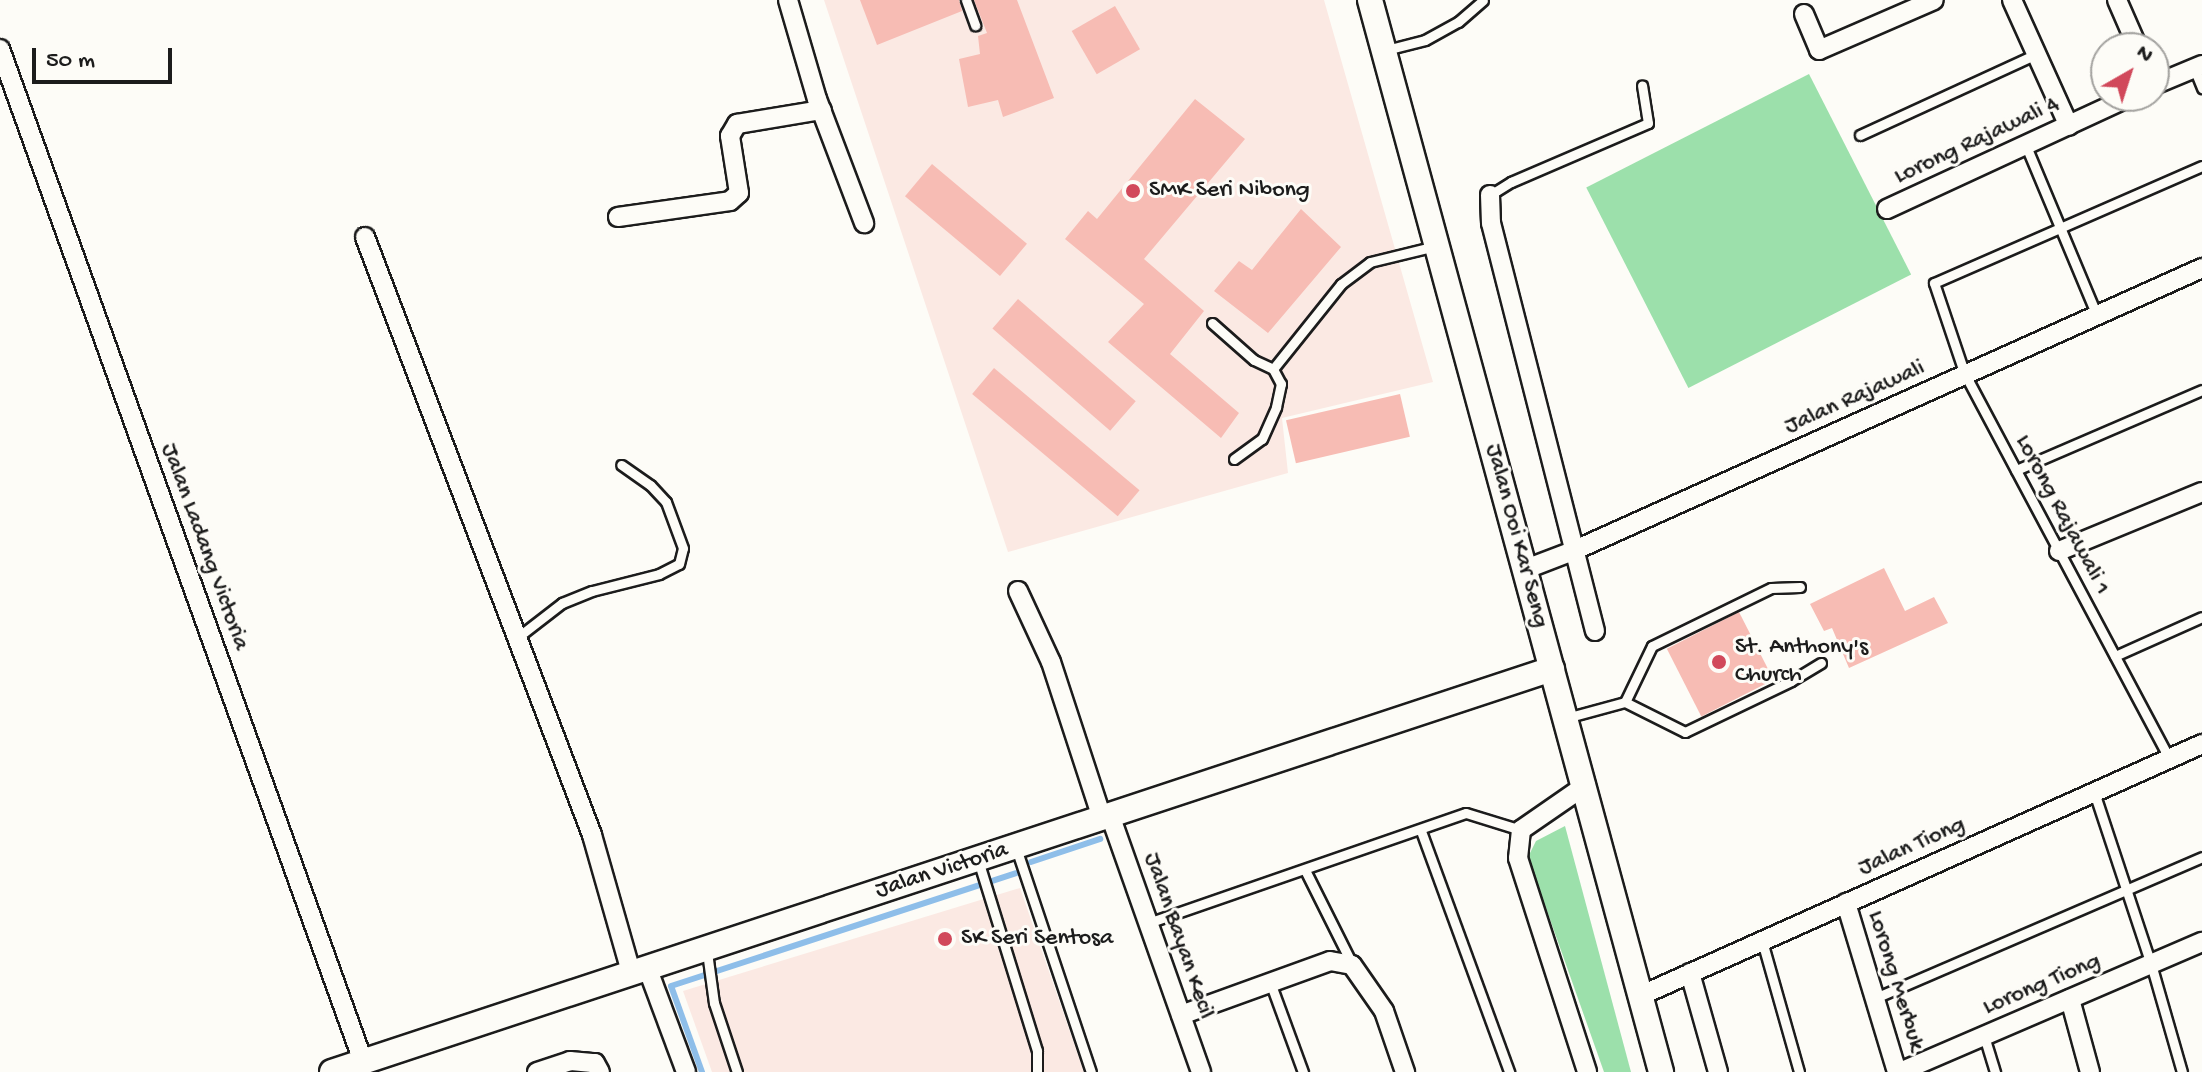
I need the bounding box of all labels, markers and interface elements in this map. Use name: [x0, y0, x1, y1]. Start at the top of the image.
scale bar: [36, 32, 176, 82]
north arrow: [2090, 32, 2170, 112]
text: N: [2130, 40, 2158, 70]
text: 50 m: [46, 47, 95, 76]
street label: Lorong Rajawali 4: [1890, 90, 2064, 192]
place label: SMK Seri Nibong: [1149, 177, 1310, 205]
marker: SMK Seri Nibong: [1124, 182, 1142, 200]
street label: Jalan Rajawali: [1780, 354, 1930, 442]
street label: Lorong Rajawali 1: [2008, 430, 2116, 600]
street label: Jalan Ladang Victoria: [153, 440, 255, 654]
street label: Jalan Ooi Kar Seng: [1478, 441, 1554, 631]
place label: St. Anthony's Church: [1735, 634, 1868, 690]
marker: St. Anthony's Church: [1710, 653, 1728, 671]
street label: Jalan Tiong: [1854, 811, 1970, 883]
street label: Jalan Victoria: [872, 836, 1012, 906]
street label: Jalan Bayan Kecil: [1136, 849, 1220, 1023]
street label: Lorong Merbuk: [1860, 907, 1930, 1055]
place label: SK Seri Sentosa: [961, 925, 1113, 953]
marker: SK Seri Sentosa: [936, 930, 954, 948]
street label: Lorong Tiong: [1979, 947, 2105, 1023]

